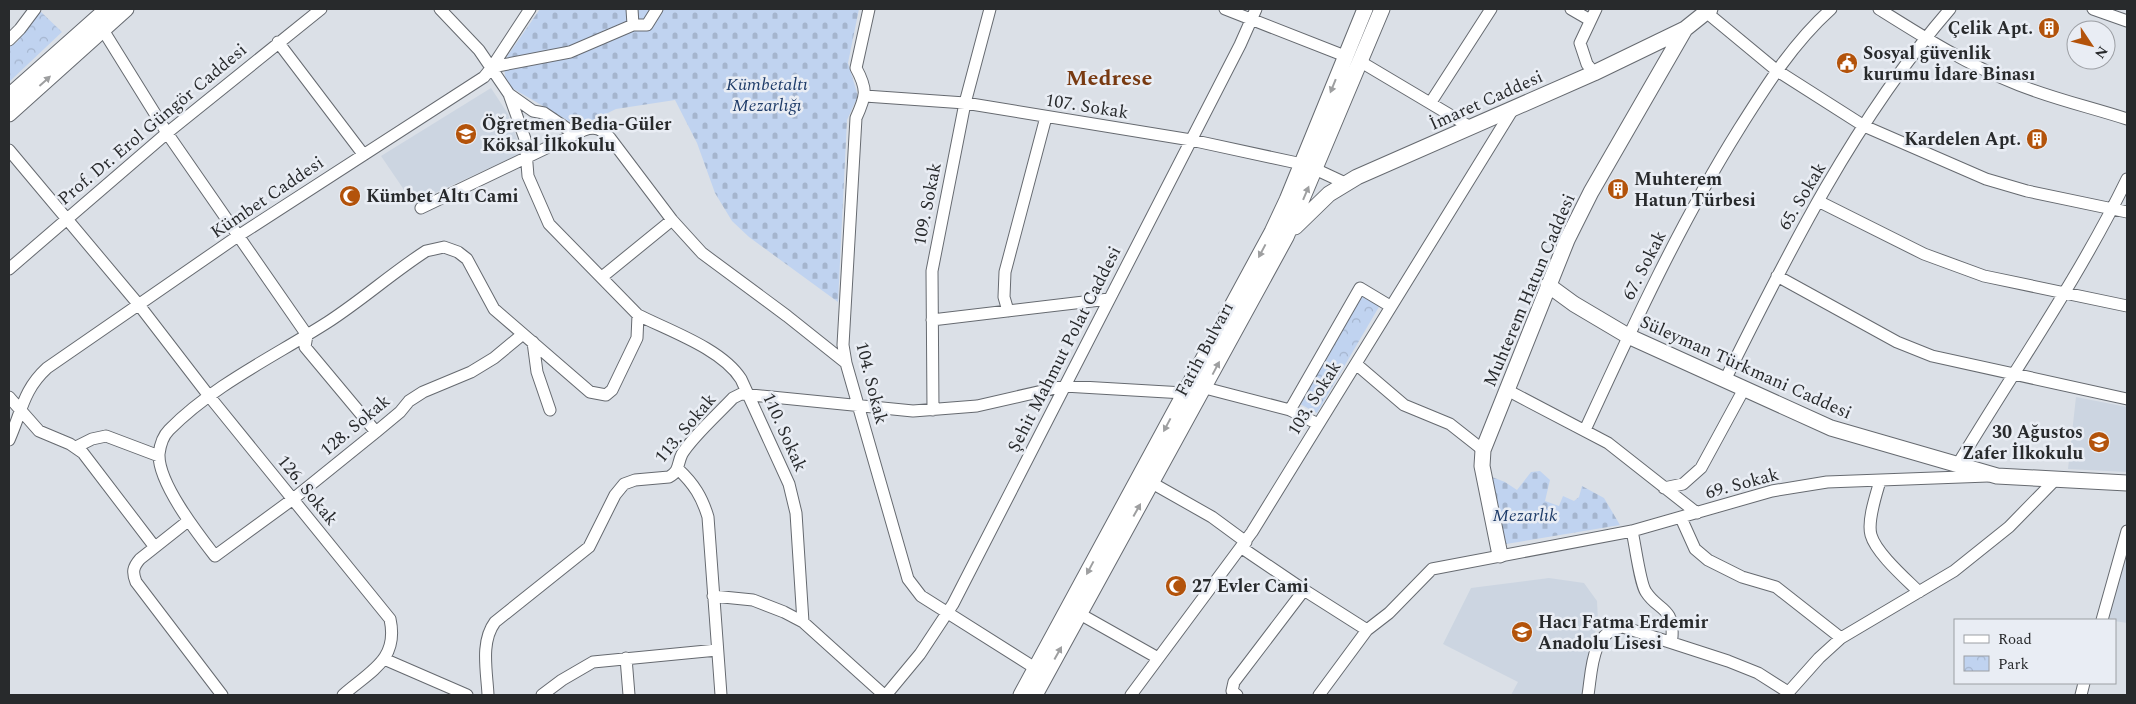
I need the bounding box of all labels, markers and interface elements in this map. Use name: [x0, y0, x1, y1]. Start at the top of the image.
place label: Çelik Apt.: [1948, 15, 2033, 42]
building icon: Çelik Apt.: [2037, 16, 2061, 40]
north arrow: [2066, 20, 2116, 70]
street label: Prof. Dr. Erol Güngör Caddesi: [52, 37, 253, 212]
place label: Sosyal güvenlik kurumu İdare Binası: [1863, 40, 2035, 88]
text: N: [2089, 41, 2113, 63]
public building icon: Sosyal güvenlik kurumu İdare Binası: [1835, 51, 1859, 75]
district label: Medrese: [1066, 62, 1152, 95]
street label: İmaret Caddesi: [1425, 63, 1547, 138]
park label: Kümbetaltı Mezarlığı: [726, 71, 808, 119]
one-way arrow: [39, 75, 51, 87]
one-way arrow: [1329, 79, 1337, 94]
street label: 107. Sokak: [1043, 87, 1131, 126]
place label: Öğretmen Bedia-Güler Köksal İlkokulu: [482, 111, 672, 159]
school or university icon: Öğretmen Bedia-Güler Köksal İlkokulu: [454, 122, 478, 146]
place label: Kardelen Apt.: [1904, 126, 2021, 153]
building icon: Kardelen Apt.: [2025, 127, 2049, 151]
street label: Kümbet Caddesi: [205, 149, 329, 245]
street label: 65. Sokak: [1771, 157, 1833, 235]
street label: 109. Sokak: [906, 160, 949, 248]
place label: Muhterem Hatun Türbesi: [1634, 166, 1756, 214]
building icon: Muhterem Hatun Türbesi: [1606, 177, 1630, 201]
place label: Kümbet Altı Cami: [366, 183, 519, 210]
mosque icon: Kümbet Altı Cami: [338, 184, 362, 208]
one-way arrow: [1302, 186, 1310, 200]
street label: Muhterem Hatun Caddesi: [1476, 189, 1582, 391]
street label: 67. Sokak: [1615, 226, 1674, 305]
street label: Şehit Mahmut Polat Caddesi: [1001, 241, 1128, 457]
one-way arrow: [1258, 244, 1266, 259]
street label: Fatih Bulvarı: [1168, 297, 1241, 401]
street label: Süleyman Türkmani Caddesi: [1635, 308, 1856, 426]
street label: 104. Sokak: [848, 339, 895, 427]
street label: 103. Sokak: [1281, 355, 1348, 441]
one-way arrow: [1211, 362, 1220, 375]
street label: 113. Sokak: [648, 387, 723, 469]
street label: 128. Sokak: [314, 388, 396, 463]
street label: 110. Sokak: [755, 388, 814, 476]
one-way arrow: [1163, 417, 1171, 432]
place label: 30 Ağustos Zafer İlkokulu: [1962, 419, 2083, 467]
school or university icon: 30 Ağustos Zafer İlkokulu: [2087, 430, 2111, 454]
street label: 126. Sokak: [271, 449, 345, 532]
street label: 69. Sokak: [1702, 461, 1782, 506]
park label: Mezarlık: [1493, 502, 1558, 529]
one-way arrow: [1133, 503, 1141, 518]
one-way arrow: [1086, 560, 1094, 575]
place label: 27 Evler Cami: [1192, 573, 1309, 600]
mosque icon: 27 Evler Cami: [1164, 574, 1188, 598]
place label: Hacı Fatma Erdemir Anadolu Lisesi: [1538, 609, 1708, 657]
legend: [1954, 619, 2116, 684]
school or university icon: Hacı Fatma Erdemir Anadolu Lisesi: [1510, 620, 1534, 644]
text: Road: [1998, 628, 2032, 651]
one-way arrow: [1054, 645, 1062, 660]
text: Park: [1998, 653, 2029, 676]

